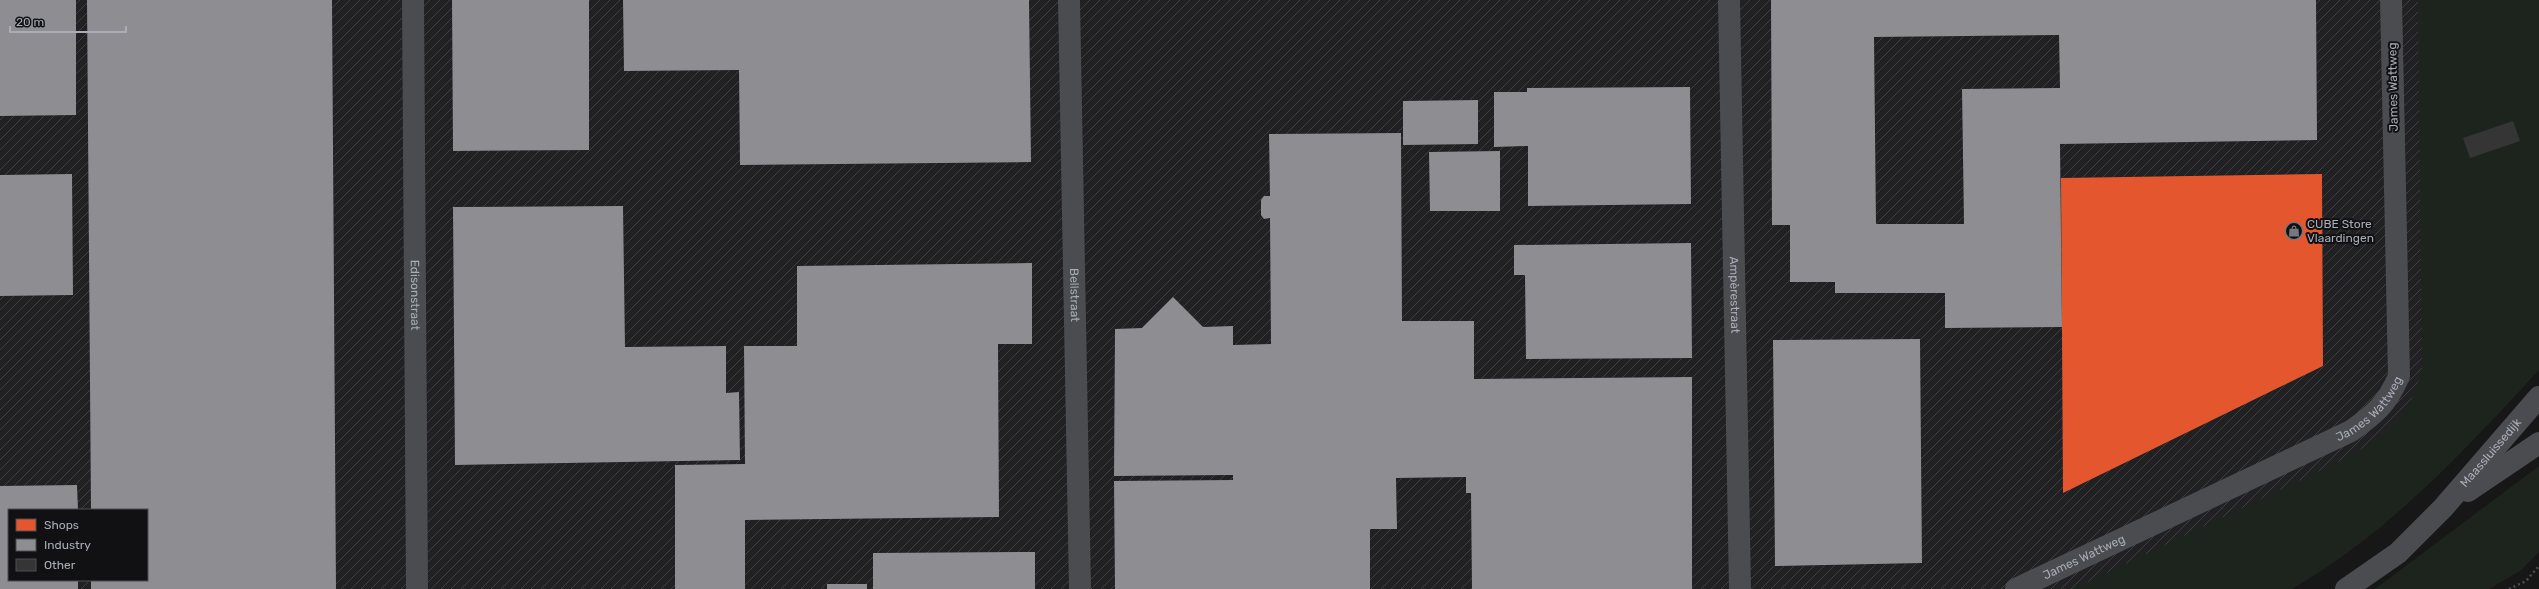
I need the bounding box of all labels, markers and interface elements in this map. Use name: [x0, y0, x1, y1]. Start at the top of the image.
scale bar: [10, 8, 126, 34]
text: 20 m: [16, 15, 44, 29]
street label: James Wattweg: [2385, 42, 2401, 132]
place label: CUBE Store Vlaardingen: [2307, 217, 2374, 245]
shop icon: CUBE Store Vlaardingen: [2284, 221, 2304, 241]
street label: Ampèrestraat: [1727, 256, 1742, 334]
street label: Edisonstraat: [408, 260, 422, 331]
street label: Bellstraat: [1067, 268, 1082, 322]
street label: James Wattweg: [2334, 374, 2405, 444]
street label: Maassluissedijk: [2457, 415, 2525, 490]
legend: [8, 509, 148, 581]
text: Shops: [44, 518, 79, 532]
street label: James Wattweg: [2041, 532, 2127, 582]
text: Industry: [44, 538, 91, 552]
text: Other: [44, 558, 76, 572]

